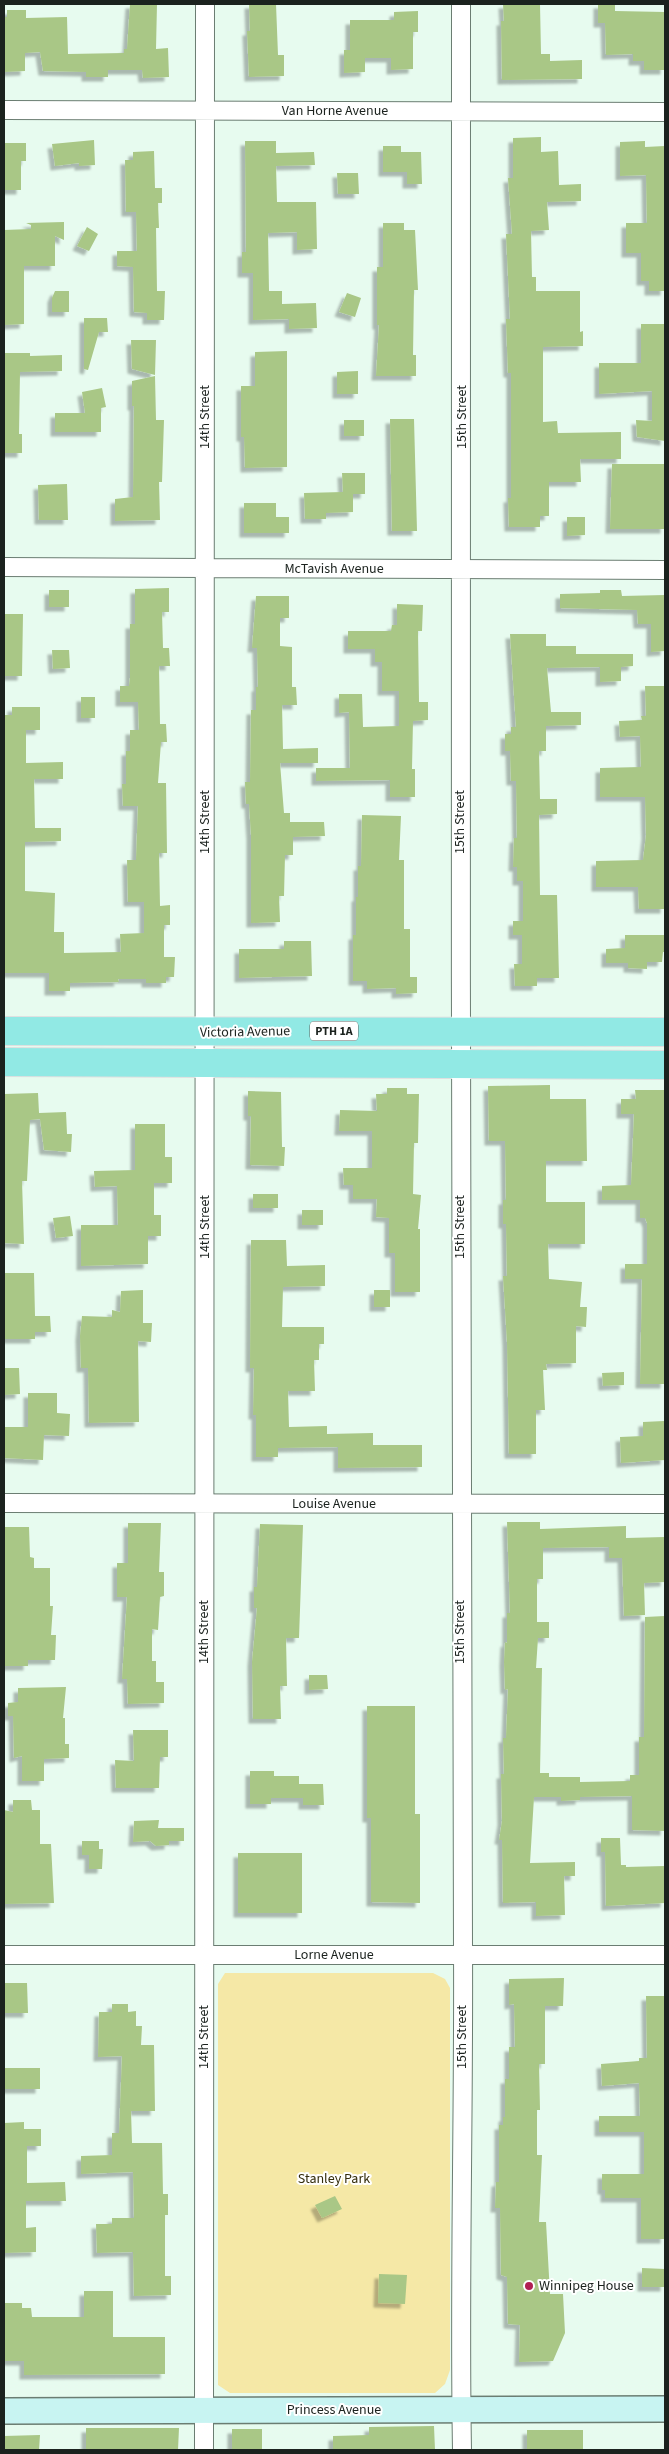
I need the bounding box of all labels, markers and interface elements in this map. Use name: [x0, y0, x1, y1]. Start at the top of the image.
street label: Van Horne Avenue: [282, 101, 388, 121]
street label: 14th Street: [195, 385, 215, 449]
street label: 15th Street: [452, 385, 472, 449]
street label: McTavish Avenue: [284, 559, 384, 579]
street label: 14th Street: [195, 790, 215, 854]
street label: 15th Street: [450, 790, 470, 854]
street label: Victoria Avenue: [200, 1021, 290, 1043]
road number: PTH 1A: [310, 1021, 358, 1040]
street label: 14th Street: [195, 1195, 215, 1259]
street label: 15th Street: [450, 1195, 470, 1259]
street label: Louise Avenue: [292, 1494, 376, 1514]
street label: 14th Street: [194, 1600, 214, 1664]
street label: 15th Street: [450, 1600, 470, 1664]
street label: Lorne Avenue: [294, 1945, 374, 1965]
street label: 14th Street: [194, 2005, 214, 2069]
street label: 15th Street: [452, 2005, 472, 2069]
park label: Stanley Park: [298, 2169, 370, 2189]
place label: Winnipeg House: [539, 2276, 634, 2296]
marker: Winnipeg House: [523, 2280, 535, 2292]
street label: Princess Avenue: [287, 2400, 381, 2420]

